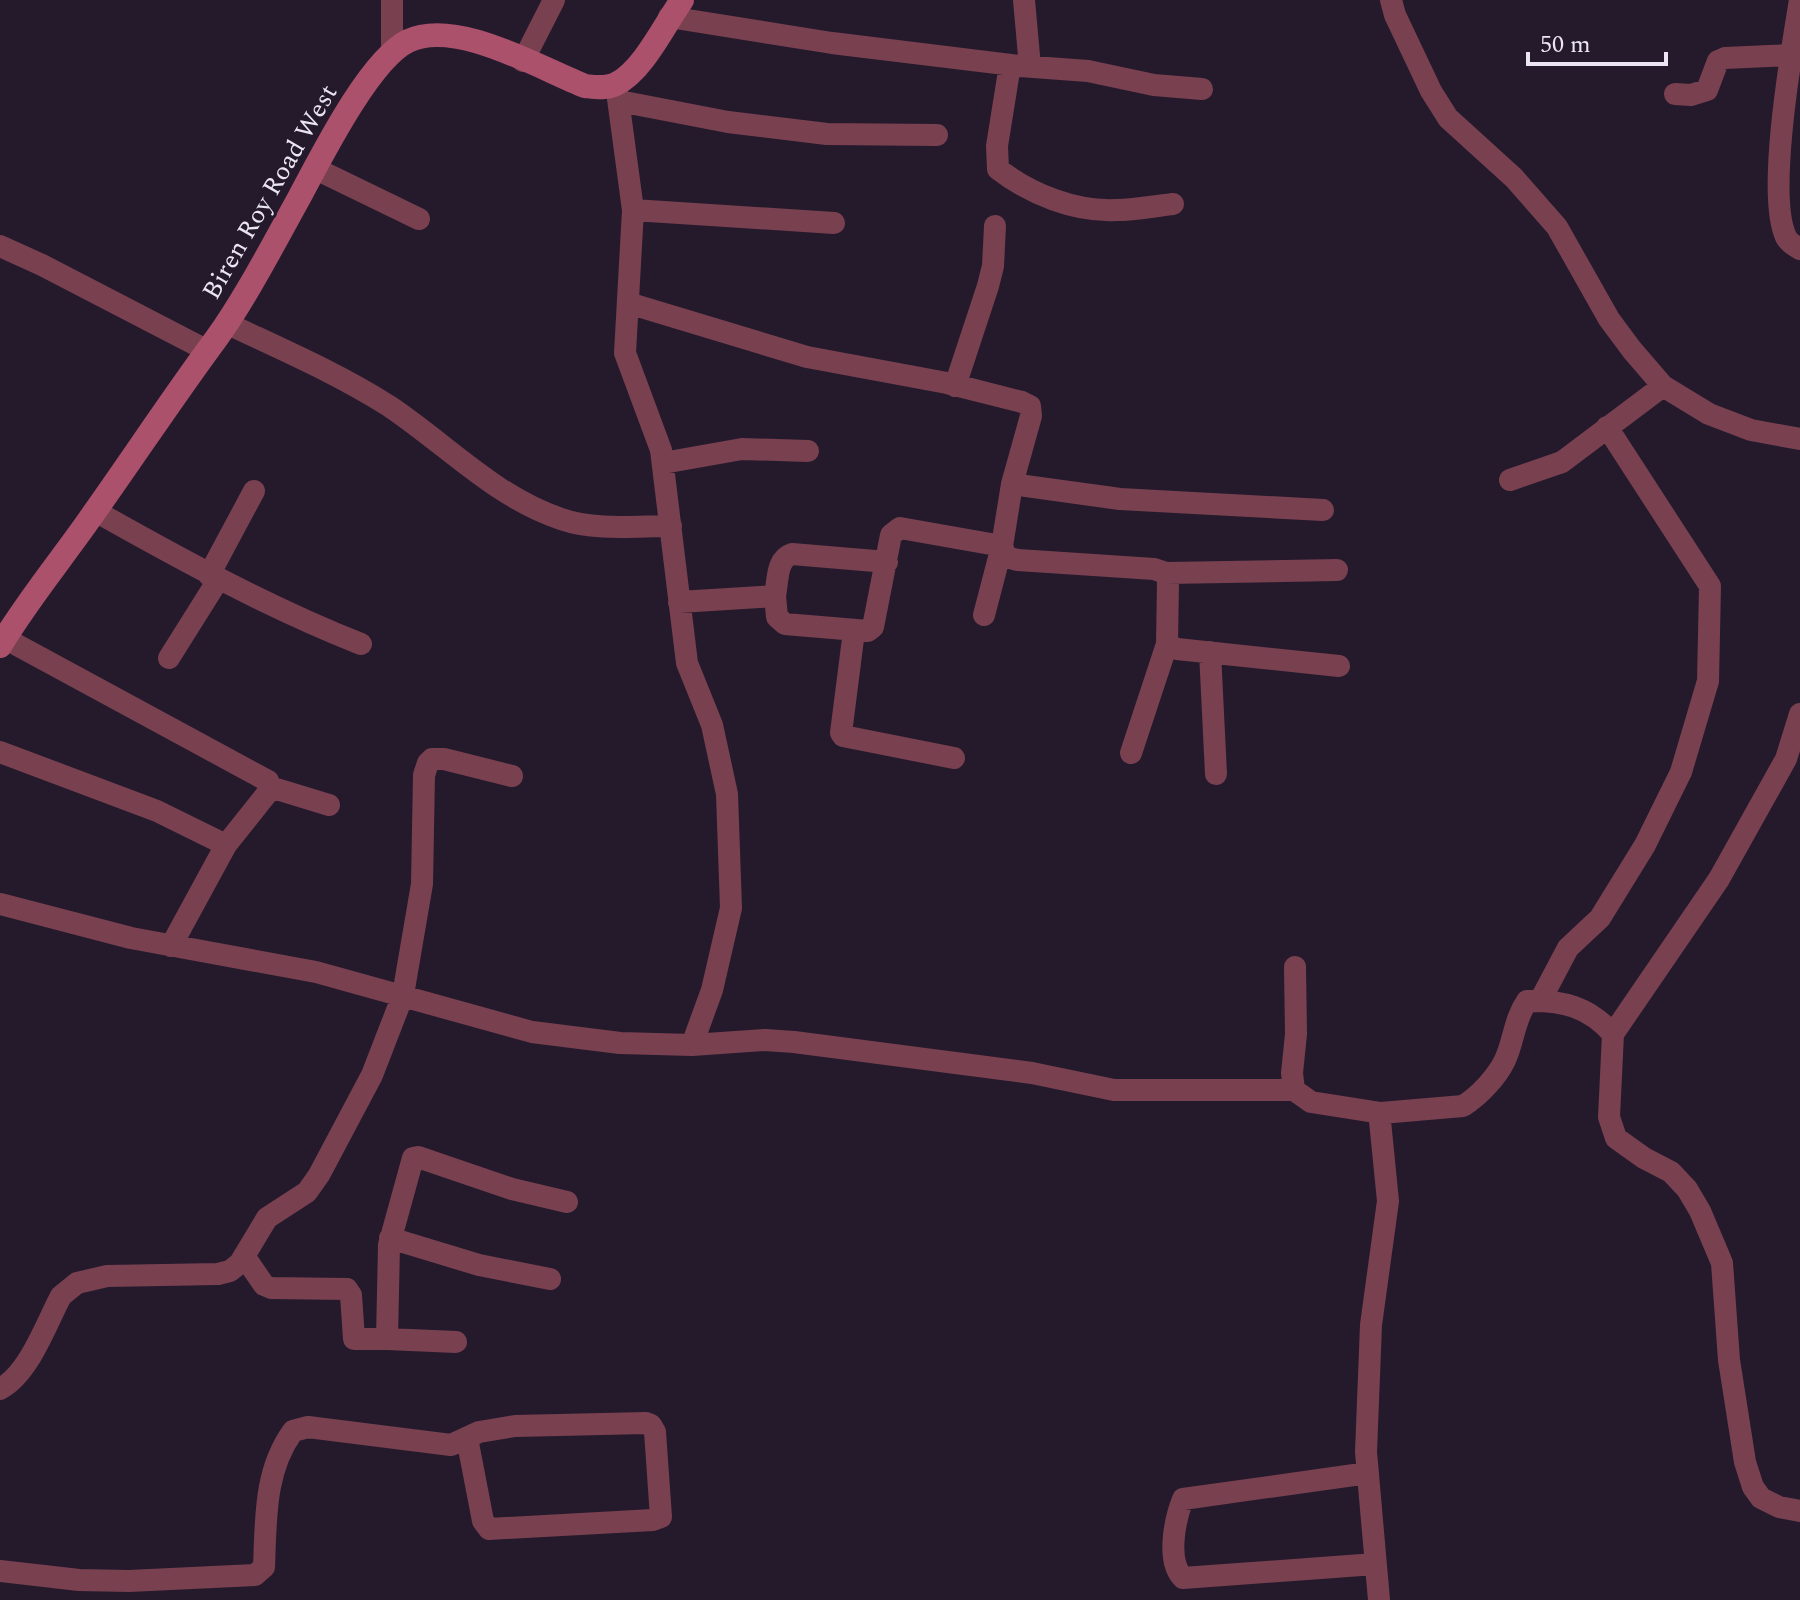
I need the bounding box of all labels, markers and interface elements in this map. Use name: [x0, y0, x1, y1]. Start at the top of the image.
scale bar: [1528, 16, 1666, 66]
text: 50 m: [1540, 27, 1591, 63]
street label: Biren Roy Road West: [192, 77, 348, 307]

